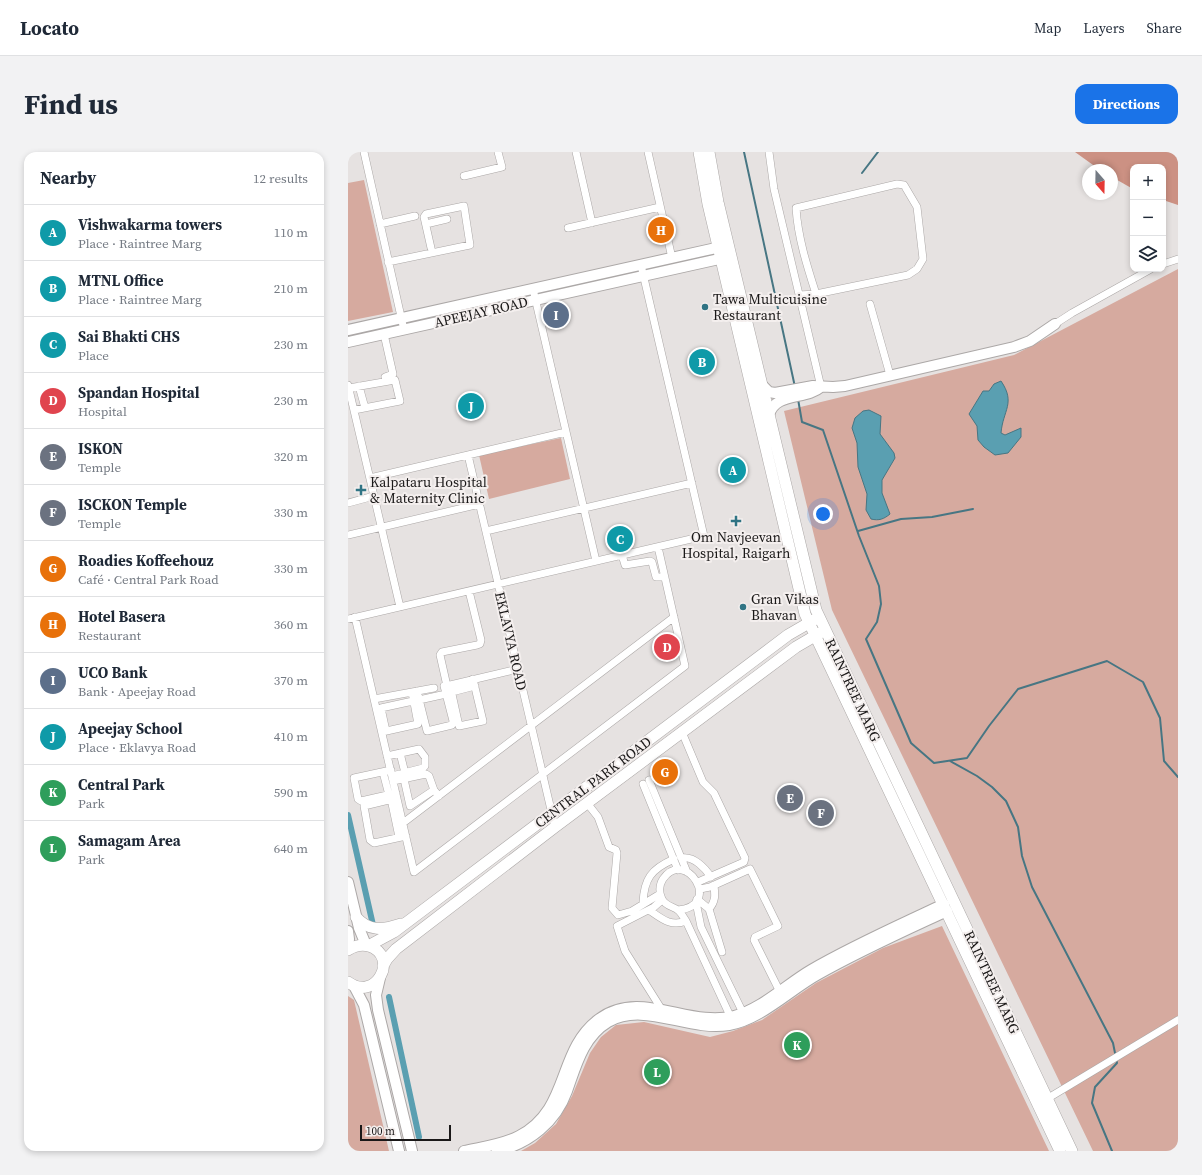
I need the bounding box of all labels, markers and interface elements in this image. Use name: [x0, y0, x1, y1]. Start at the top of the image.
text: Locato: [20, 15, 79, 41]
text: Map: [1034, 18, 1061, 38]
text: Layers: [1083, 18, 1125, 38]
text: Share: [1147, 18, 1182, 38]
button: Directions: [1075, 84, 1178, 124]
text: Find us: [24, 85, 118, 123]
north arrow: [1082, 164, 1118, 200]
map controls: [1130, 164, 1166, 272]
button: +: [1130, 164, 1166, 200]
text: Nearby: [40, 166, 96, 190]
text: 12 results: [253, 170, 308, 187]
button: −: [1130, 200, 1166, 236]
text: Vishwakarma towers: [78, 214, 222, 235]
pin: H: [648, 215, 674, 245]
text: A: [49, 224, 57, 241]
text: 110 m: [274, 224, 308, 241]
text: Place · Raintree Marg: [78, 235, 202, 252]
button: layers: [1130, 236, 1166, 272]
text: MTNL Office: [78, 270, 163, 291]
text: B: [49, 280, 57, 297]
text: 210 m: [274, 280, 308, 297]
place label: Tawa Multicuisine Restaurant: [713, 289, 827, 325]
text: Place · Raintree Marg: [78, 291, 202, 308]
street label: APEEJAY ROAD: [432, 291, 530, 333]
pin: I: [543, 300, 569, 330]
marker: Tawa Multicuisine Restaurant: [700, 302, 710, 312]
text: Sai Bhakti CHS: [78, 326, 180, 347]
text: C: [49, 336, 57, 353]
text: 230 m: [274, 336, 308, 353]
text: Place: [78, 347, 109, 364]
pin: B: [689, 347, 715, 377]
text: Spandan Hospital: [78, 382, 200, 403]
pin: J: [458, 391, 484, 421]
text: D: [48, 392, 58, 409]
text: 230 m: [274, 392, 308, 409]
text: Hospital: [78, 403, 127, 420]
text: ISKON: [78, 438, 123, 459]
text: E: [49, 448, 57, 465]
text: 320 m: [274, 448, 308, 465]
pin: A: [720, 455, 746, 485]
text: Temple: [78, 459, 121, 476]
place label: Kalpataru Hospital & Maternity Clinic: [370, 472, 487, 508]
marker: Kalpataru Hospital & Maternity Clinic: [355, 484, 367, 496]
text: ISCKON Temple: [78, 494, 187, 515]
text: F: [49, 504, 57, 521]
text: 330 m: [274, 504, 308, 521]
your location: [813, 504, 833, 524]
text: Temple: [78, 515, 121, 532]
marker: Om Navjeevan Hospital, Raigarh: [730, 515, 742, 527]
pin: C: [607, 524, 633, 554]
place label: Om Navjeevan Hospital, Raigarh: [682, 527, 790, 563]
text: Roadies Koffeehouz: [78, 550, 213, 571]
text: G: [49, 560, 57, 577]
text: 330 m: [274, 560, 308, 577]
text: Café · Central Park Road: [78, 571, 219, 588]
place label: Gran Vikas Bhavan: [751, 589, 819, 625]
street label: EKLAVYA ROAD: [490, 590, 532, 692]
marker: Gran Vikas Bhavan: [738, 602, 748, 612]
text: Hotel Basera: [78, 606, 165, 627]
text: H: [48, 616, 58, 633]
text: 360 m: [274, 616, 308, 633]
text: Restaurant: [78, 627, 141, 644]
pin: D: [654, 632, 680, 662]
street label: RAINTREE MARG: [820, 635, 886, 745]
text: UCO Bank: [78, 662, 147, 683]
text: I: [50, 672, 56, 689]
text: 370 m: [274, 672, 308, 689]
text: Bank · Apeejay Road: [78, 683, 196, 700]
text: Apeejay School: [78, 718, 183, 739]
text: J: [50, 728, 56, 745]
text: 410 m: [274, 728, 308, 745]
street label: CENTRAL PARK ROAD: [530, 731, 656, 833]
text: Place · Eklavya Road: [78, 739, 196, 756]
pin: G: [652, 757, 678, 787]
text: Central Park: [78, 774, 165, 795]
pin: E: [777, 783, 803, 813]
text: K: [48, 784, 58, 801]
text: 590 m: [274, 784, 308, 801]
text: Park: [78, 795, 105, 812]
pin: F: [808, 798, 834, 828]
text: Samagam Area: [78, 830, 181, 851]
text: L: [49, 840, 57, 857]
text: 640 m: [274, 840, 308, 857]
text: Park: [78, 851, 105, 868]
street label: RAINTREE MARG: [959, 927, 1025, 1037]
pin: K: [784, 1030, 810, 1060]
pin: L: [644, 1057, 670, 1087]
scale bar: [360, 1123, 451, 1142]
text: 100 m: [366, 1124, 395, 1139]

